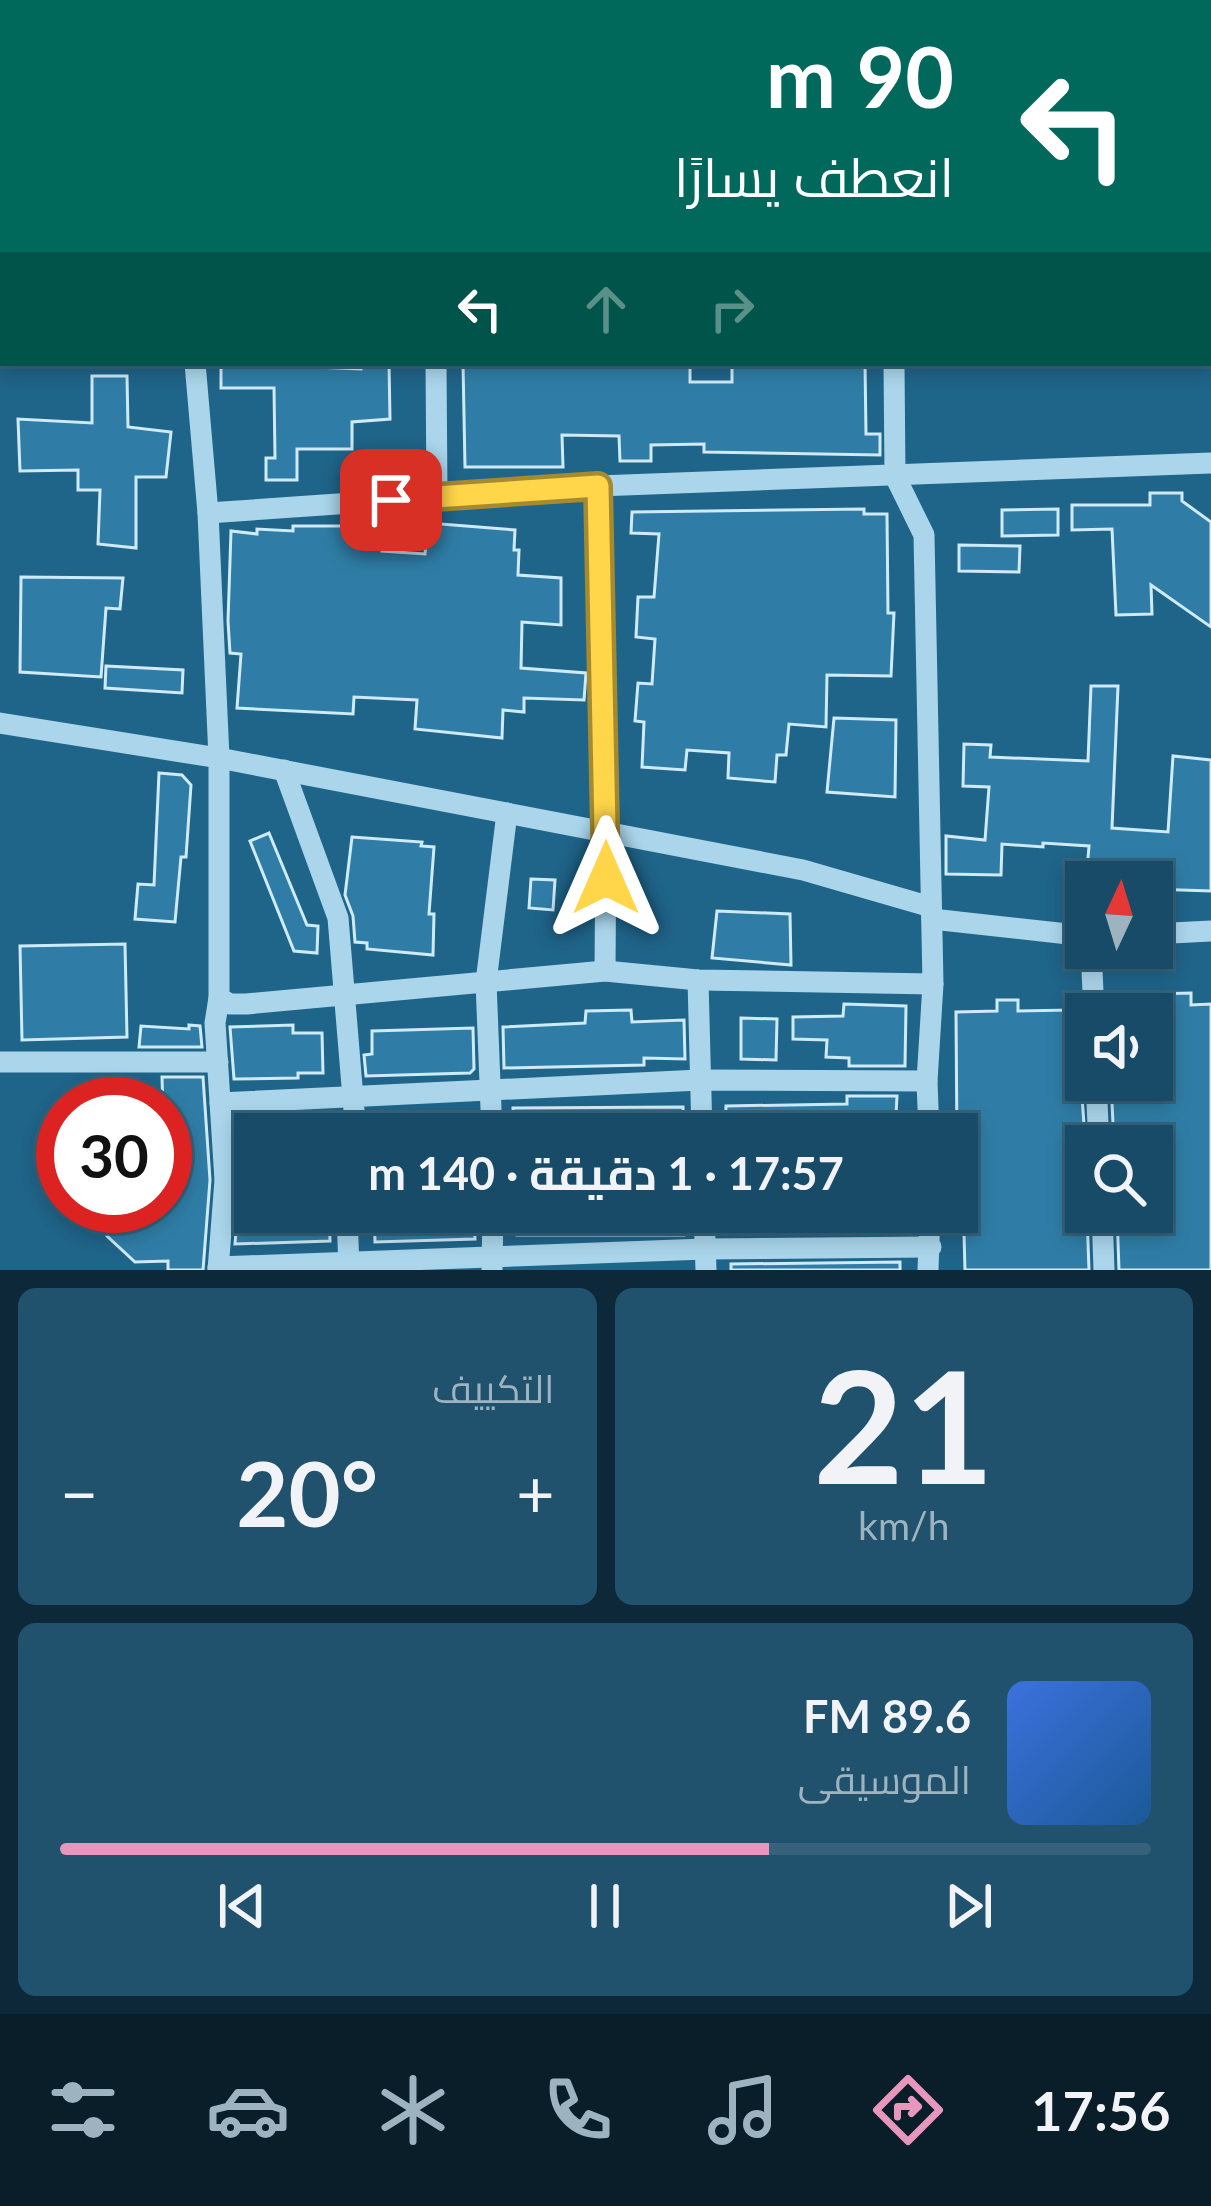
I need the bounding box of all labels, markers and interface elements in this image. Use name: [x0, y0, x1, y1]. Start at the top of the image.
text: 90 m: [766, 25, 954, 126]
icon: left: [996, 48, 1152, 204]
text: انعطف يسارًا: [674, 144, 954, 209]
icon: left: [447, 276, 513, 342]
icon: ahead: [573, 276, 639, 342]
icon: right: [699, 276, 765, 342]
pin: [340, 449, 442, 551]
icon: arrive: [358, 467, 424, 533]
position arrow: [543, 815, 669, 941]
north arrow: [1065, 861, 1173, 969]
map controls: [1065, 861, 1173, 1233]
button: sound: [1065, 993, 1173, 1101]
speed limit sign: 30: [36, 1077, 192, 1233]
button: search: [1065, 1125, 1173, 1233]
text: 17:57 · 1 دقيقة · 140 m: [368, 1146, 844, 1200]
text: 21: [813, 1330, 994, 1517]
text: التكييف: [432, 1365, 555, 1411]
text: 20°: [236, 1438, 378, 1546]
text: −: [60, 1453, 98, 1532]
text: +: [516, 1453, 554, 1532]
text: km/h: [858, 1502, 949, 1548]
text: 89.6 FM: [803, 1689, 971, 1743]
text: الموسيقى: [798, 1756, 971, 1802]
icon: previous: [209, 1873, 275, 1939]
icon: pause: [572, 1873, 638, 1939]
icon: next: [936, 1873, 1002, 1939]
icon: filters: [41, 2068, 125, 2152]
icon: car: [206, 2068, 290, 2152]
icon: climate: [371, 2068, 455, 2152]
icon: phone: [536, 2068, 620, 2152]
icon: music: [701, 2068, 785, 2152]
icon: directions: [866, 2068, 950, 2152]
text: 17:56: [1031, 2078, 1170, 2143]

